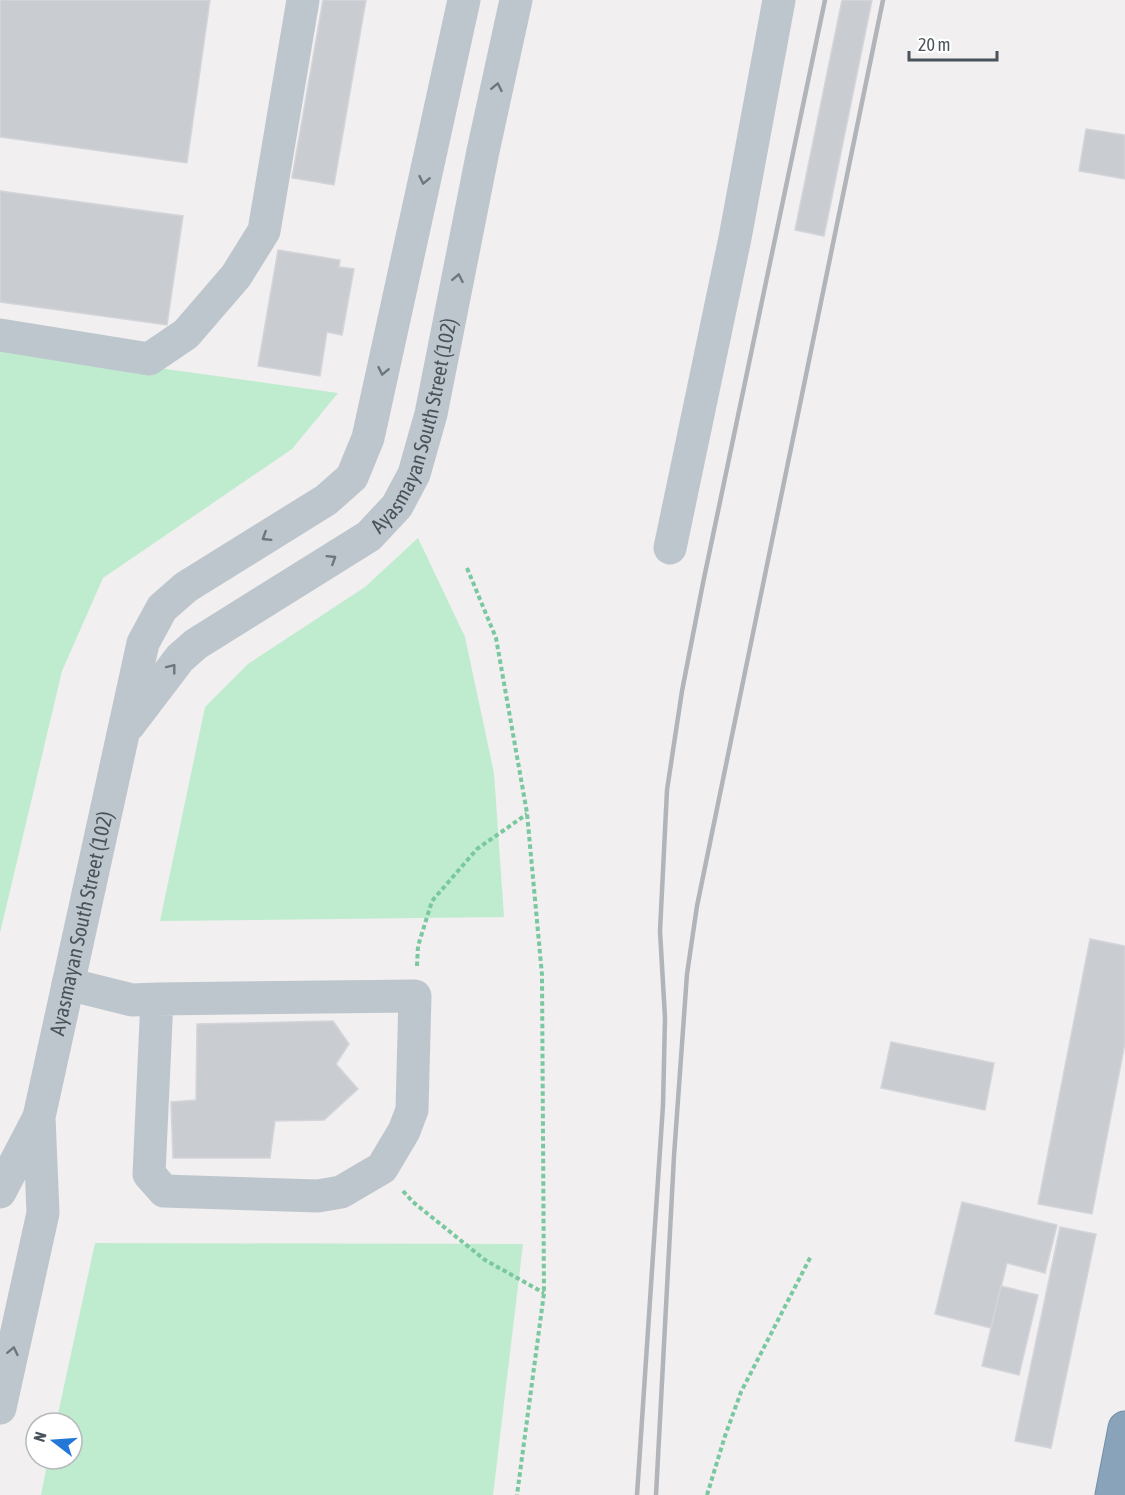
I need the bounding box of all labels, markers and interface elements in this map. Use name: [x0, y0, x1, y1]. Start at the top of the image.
scale bar: [909, 24, 998, 62]
text: 20 m: [918, 34, 950, 55]
one-way arrow: [490, 82, 503, 92]
one-way arrow: [418, 175, 431, 185]
one-way arrow: [451, 273, 464, 283]
street label: Ayasmayan South Street (102): [365, 316, 461, 538]
one-way arrow: [377, 365, 390, 375]
one-way arrow: [262, 530, 272, 542]
one-way arrow: [326, 555, 337, 566]
one-way arrow: [165, 664, 176, 675]
street label: Ayasmayan South Street (102): [44, 809, 117, 1038]
one-way arrow: [5, 1346, 18, 1356]
north arrow: [24, 1411, 84, 1471]
text: N: [30, 1429, 50, 1444]

